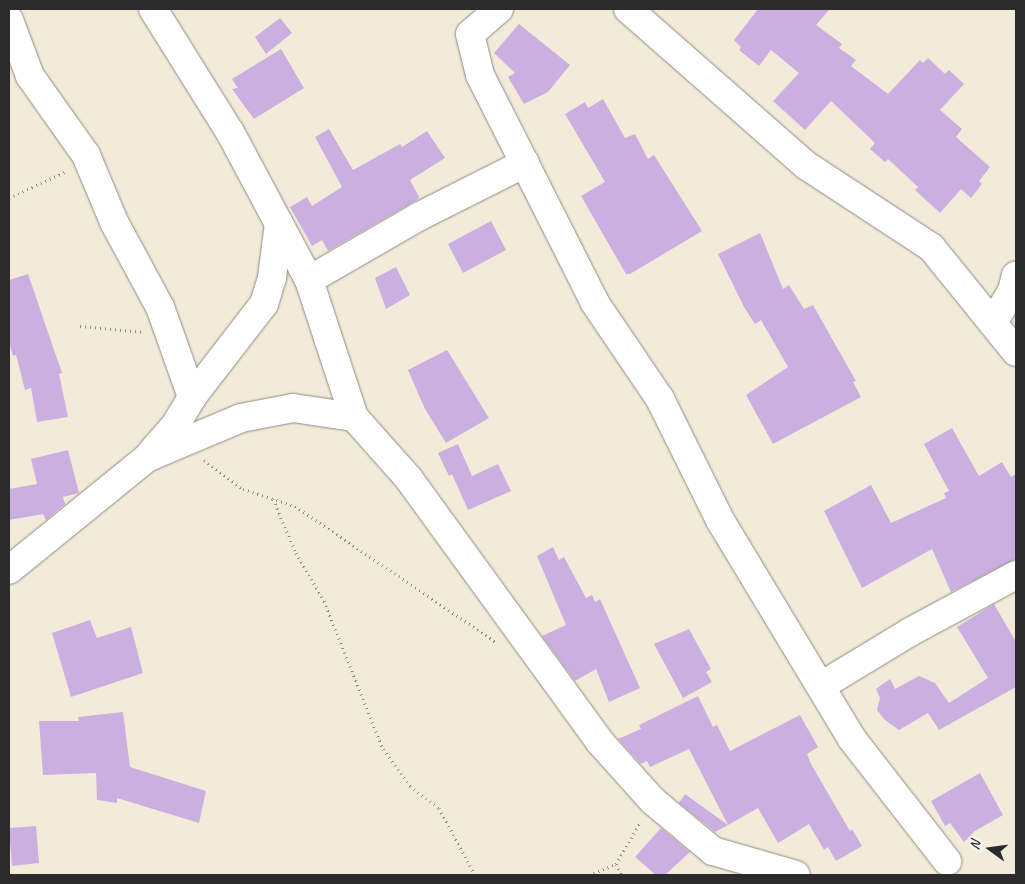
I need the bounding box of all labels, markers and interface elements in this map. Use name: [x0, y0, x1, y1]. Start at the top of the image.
north arrow: [965, 824, 1015, 874]
text: N: [966, 839, 984, 852]

